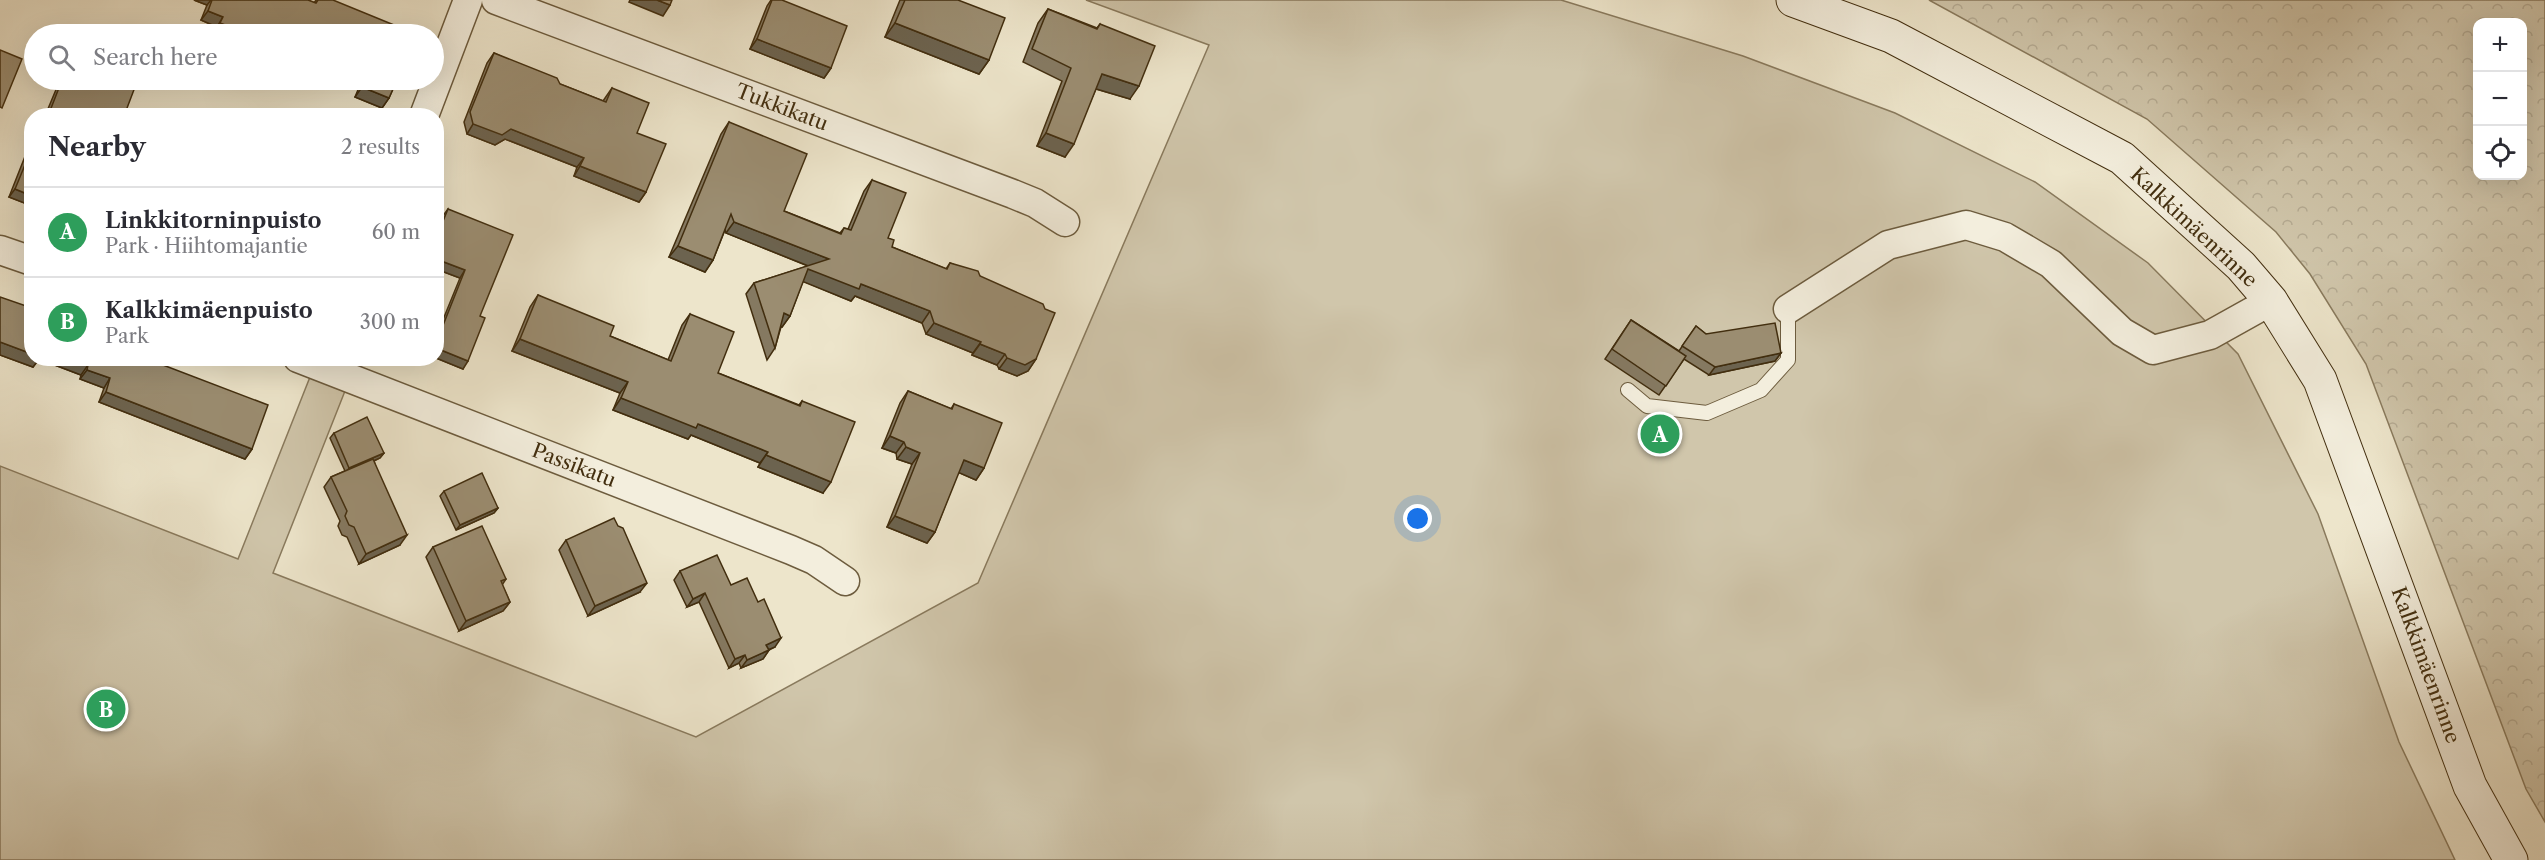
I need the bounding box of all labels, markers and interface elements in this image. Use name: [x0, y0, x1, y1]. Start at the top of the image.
map controls: [2473, 18, 2527, 180]
button: +: [2473, 18, 2527, 72]
search box: [24, 24, 444, 90]
icon: search: [45, 41, 78, 74]
text: Search here: [93, 44, 218, 71]
button: −: [2473, 72, 2527, 126]
street label: Tukkikatu: [732, 78, 832, 136]
button: locate: [2473, 126, 2527, 180]
text: Nearby: [48, 131, 146, 163]
text: 2 results: [341, 135, 420, 159]
street label: Kalkkimäenrinne: [2126, 162, 2262, 292]
text: Linkkitorninpuisto: [105, 207, 322, 234]
text: A: [60, 220, 75, 244]
text: 60 m: [372, 220, 420, 244]
text: Park · Hiihtomajantie: [105, 234, 308, 258]
text: Kalkkimäenpuisto: [105, 297, 313, 324]
text: B: [60, 310, 75, 334]
text: 300 m: [360, 310, 420, 334]
text: Park: [105, 324, 148, 348]
pin: A: [1640, 412, 1680, 456]
street label: Passikatu: [529, 438, 619, 492]
your location: [1403, 504, 1432, 533]
street label: Kalkkimäenrinne: [2387, 583, 2465, 747]
pin: B: [86, 686, 126, 732]

